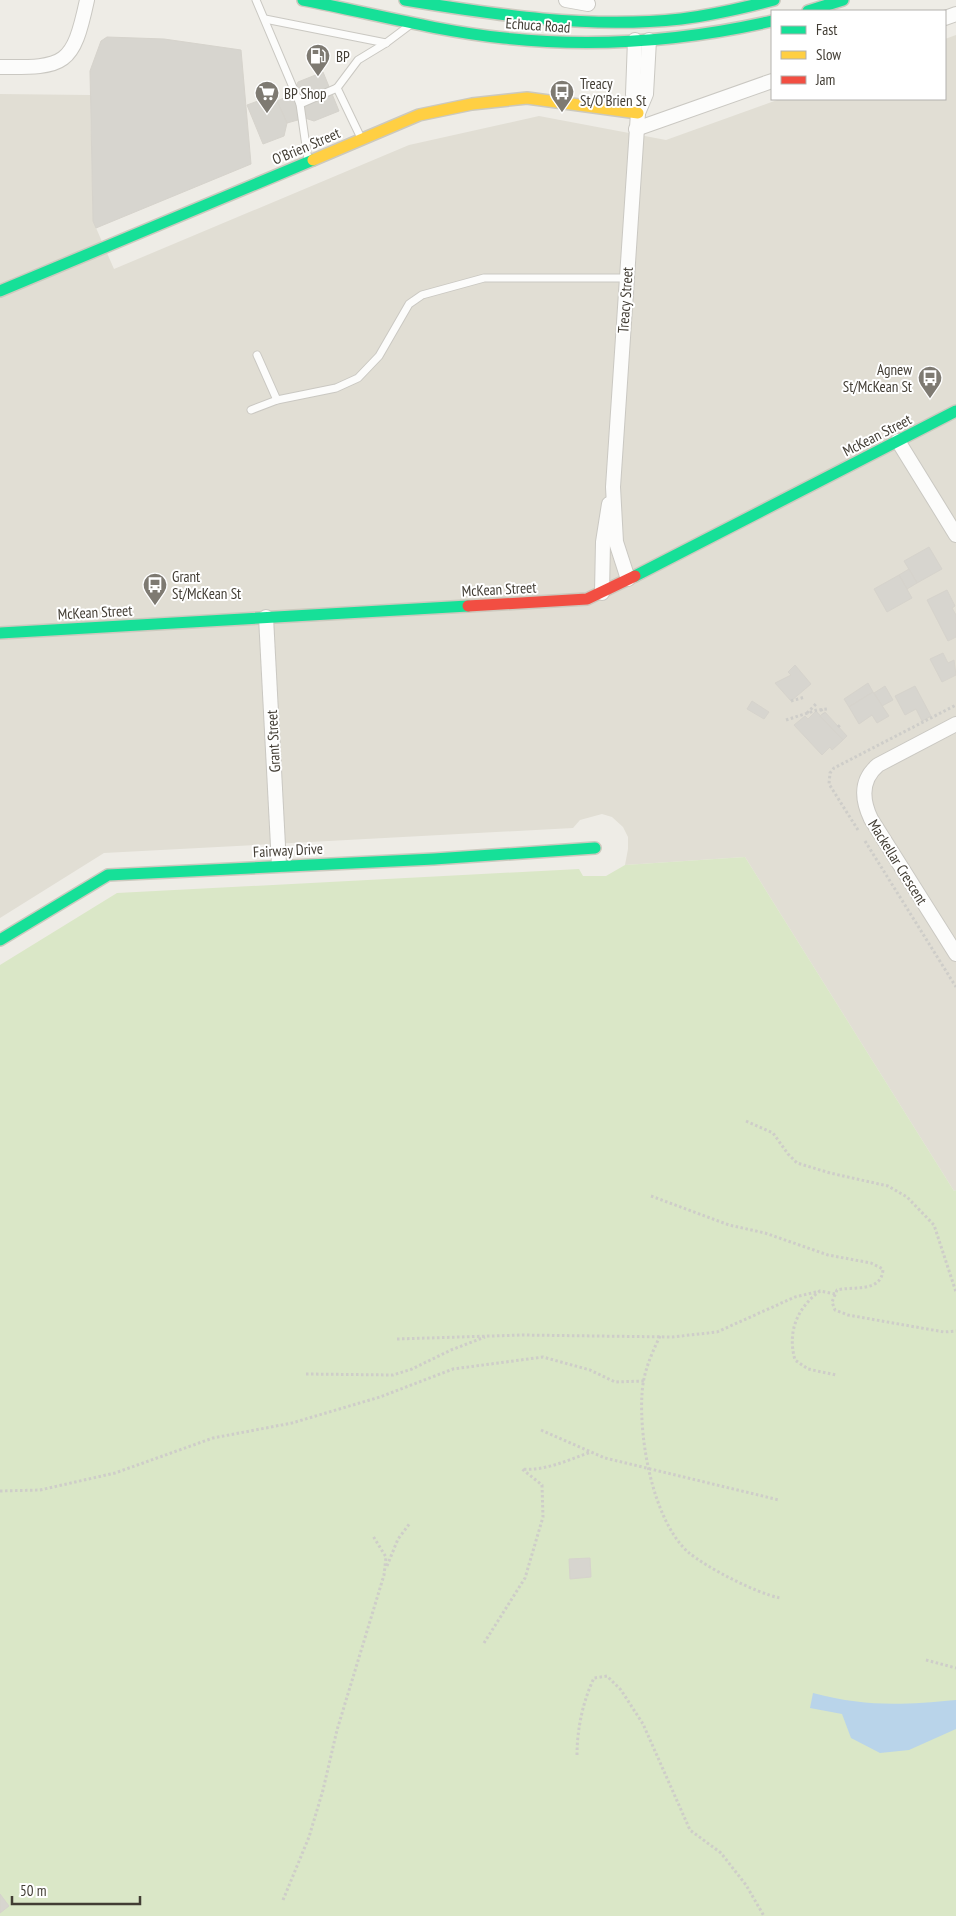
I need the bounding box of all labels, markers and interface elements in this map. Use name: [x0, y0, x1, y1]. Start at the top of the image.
legend: [771, 10, 946, 100]
street label: Echuca Road: [505, 13, 571, 37]
text: Fast: [816, 20, 837, 39]
fuel station icon: BP: [305, 43, 331, 77]
text: Slow: [816, 45, 841, 64]
place label: BP: [336, 47, 350, 66]
text: Jam: [815, 70, 835, 89]
place label: Treacy St/O'Brien St: [580, 74, 646, 110]
bus stop icon: Treacy St/O'Brien St: [549, 79, 575, 113]
supermarket icon: BP Shop: [254, 80, 280, 114]
place label: BP Shop: [284, 84, 327, 103]
street label: O'Brien Street: [269, 123, 343, 169]
street label: Treacy Street: [613, 266, 637, 334]
place label: Agnew St/McKean St: [843, 360, 912, 396]
bus stop icon: Agnew St/McKean St: [917, 365, 943, 399]
street label: McKean Street: [839, 410, 915, 460]
place label: Grant St/McKean St: [172, 567, 241, 603]
bus stop icon: Grant St/McKean St: [142, 572, 168, 606]
street label: McKean Street: [461, 578, 537, 600]
street label: McKean Street: [57, 601, 133, 623]
street label: Grant Street: [262, 709, 284, 773]
street label: Mackellar Crescent: [864, 816, 932, 908]
street label: Fairway Drive: [253, 839, 323, 861]
scale bar: [12, 1874, 140, 1906]
text: 50 m: [20, 1881, 46, 1900]

